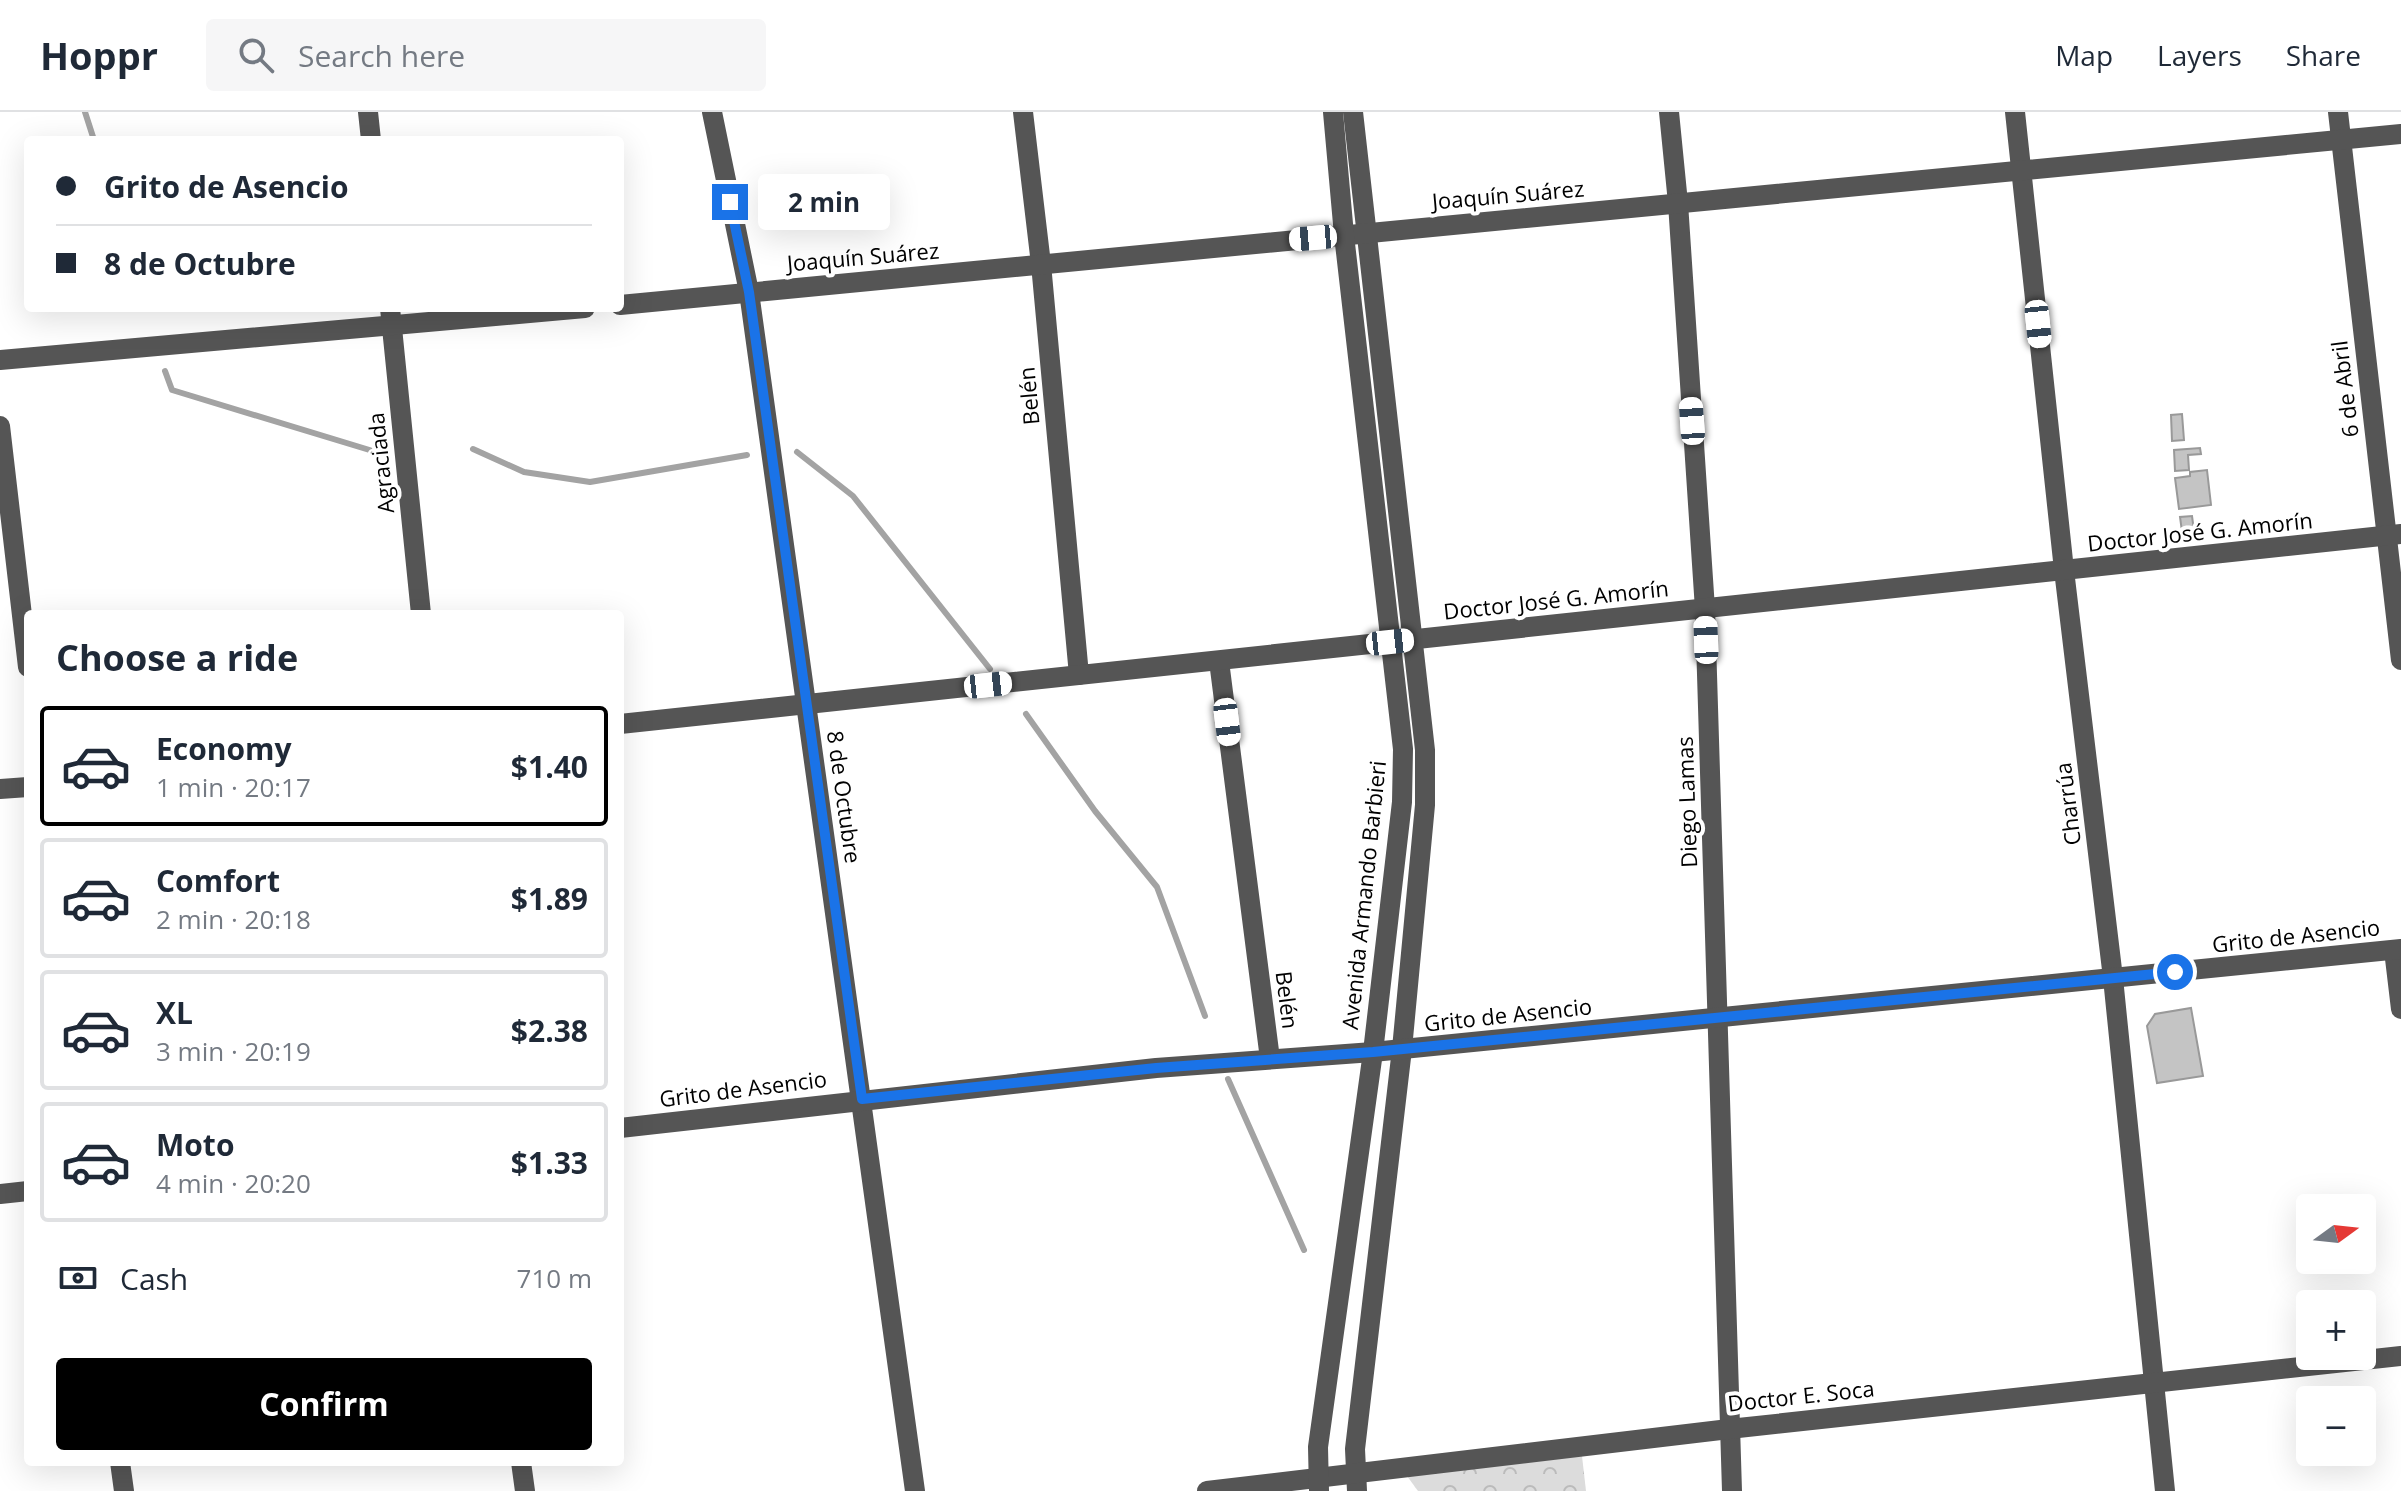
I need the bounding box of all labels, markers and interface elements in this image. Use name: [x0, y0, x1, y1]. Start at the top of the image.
search box: [206, 19, 766, 91]
text: Hoppr: [40, 29, 158, 81]
icon: search: [234, 33, 278, 77]
text: Search here: [298, 35, 465, 76]
text: Map: [2055, 36, 2113, 74]
text: Layers: [2157, 36, 2242, 74]
text: Share: [2286, 36, 2361, 74]
text: Grito de Asencio: [104, 166, 349, 207]
street label: Joaquín Suárez: [1429, 172, 1585, 216]
callout: 2 min: [758, 174, 890, 230]
route end: [712, 184, 748, 220]
text: 2 min: [788, 184, 860, 220]
car: [1288, 224, 1338, 252]
street label: Joaquín Suárez: [784, 234, 940, 278]
text: 8 de Octubre: [104, 243, 296, 284]
car: [2024, 299, 2052, 349]
street label: 6 de Abril: [2323, 339, 2365, 439]
street label: Belén: [1011, 366, 1045, 426]
car: [1678, 396, 1706, 446]
street label: Agraciada: [360, 411, 400, 515]
street label: Doctor José G. Amorín: [2086, 504, 2314, 558]
street label: Doctor José G. Amorín: [1442, 572, 1670, 626]
car: [1693, 616, 1719, 664]
car: [1365, 628, 1415, 656]
text: Choose a ride: [56, 633, 298, 682]
car: [963, 671, 1013, 699]
car: [1212, 697, 1242, 747]
text: Economy: [156, 728, 292, 769]
street label: 8 de Octubre: [821, 729, 869, 865]
icon: car: [60, 730, 132, 802]
street label: Diego Lamas: [1669, 736, 1703, 868]
text: $1.40: [511, 746, 588, 787]
street label: Avenida Armando Barbieri: [1334, 759, 1392, 1031]
street label: Charrúa: [2047, 761, 2087, 847]
text: 1 min · 20:17: [156, 769, 311, 805]
text: Comfort: [156, 860, 280, 901]
icon: car: [60, 862, 132, 934]
text: $1.89: [511, 878, 588, 919]
text: 2 min · 20:18: [156, 901, 311, 937]
street label: Grito de Asencio: [2211, 911, 2381, 959]
route start: [2157, 954, 2193, 990]
street label: Belén: [1270, 969, 1306, 1030]
street label: Grito de Asencio: [1423, 990, 1593, 1038]
text: XL: [156, 992, 193, 1033]
icon: car: [60, 994, 132, 1066]
text: $2.38: [511, 1010, 588, 1051]
text: 3 min · 20:19: [156, 1033, 311, 1069]
street label: Grito de Asencio: [657, 1063, 828, 1113]
text: Moto: [156, 1124, 234, 1165]
icon: car: [60, 1126, 132, 1198]
text: $1.33: [511, 1142, 588, 1183]
text: 4 min · 20:20: [156, 1165, 311, 1201]
north arrow: [2296, 1194, 2376, 1274]
map controls: [2296, 1194, 2376, 1466]
icon: cash: [56, 1256, 100, 1300]
text: Cash: [120, 1258, 188, 1299]
text: 710 m: [517, 1260, 592, 1296]
button: +: [2296, 1290, 2376, 1370]
button: Confirm: [56, 1358, 592, 1450]
street label: Doctor E. Soca: [1726, 1372, 1876, 1418]
button: −: [2296, 1386, 2376, 1466]

